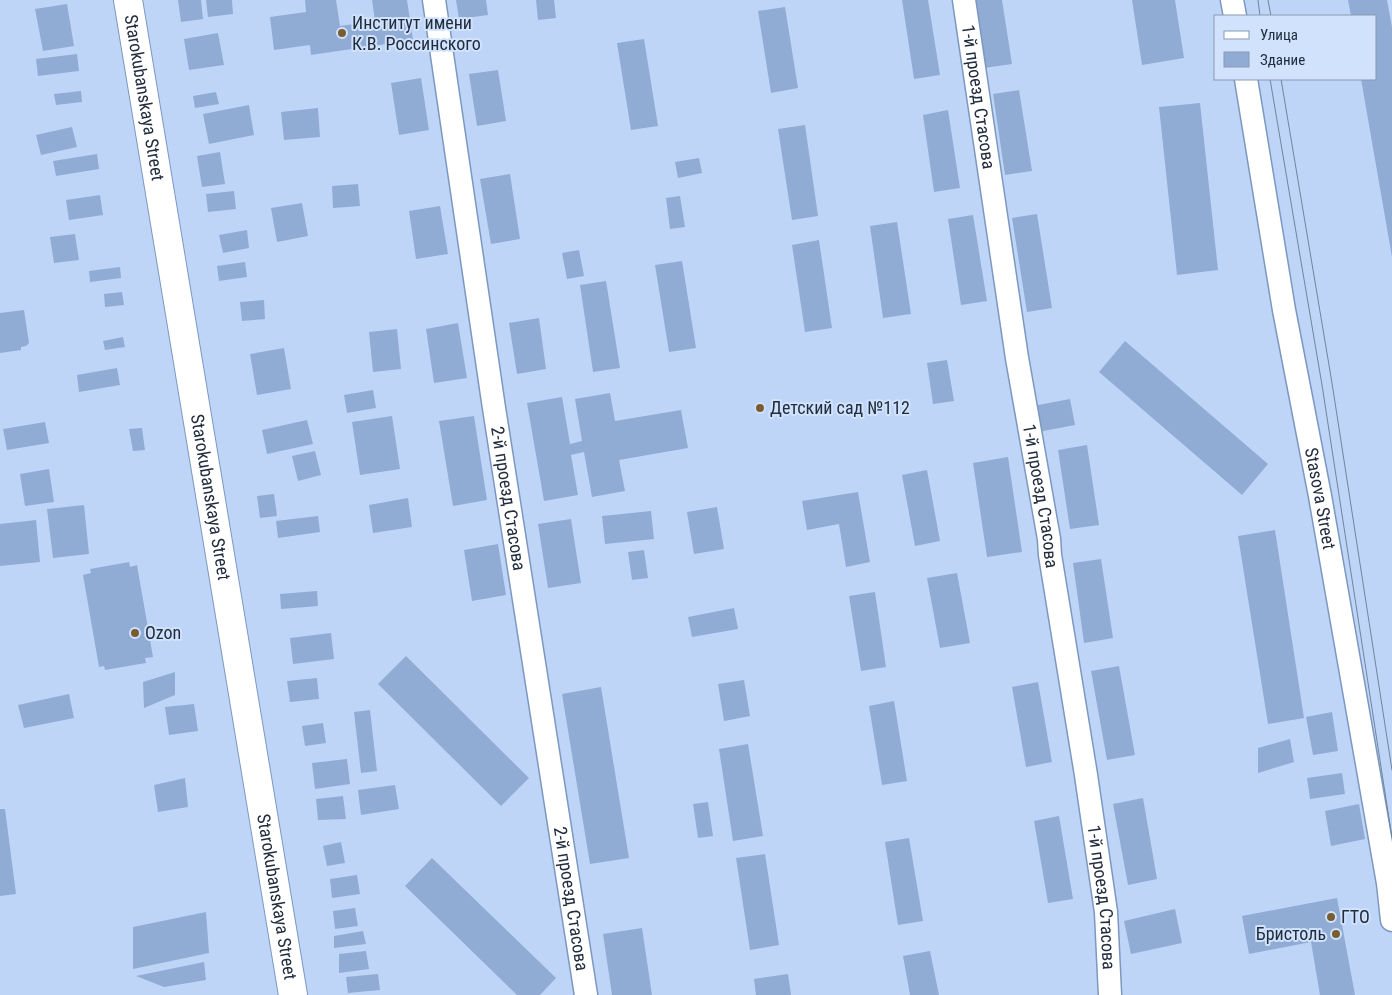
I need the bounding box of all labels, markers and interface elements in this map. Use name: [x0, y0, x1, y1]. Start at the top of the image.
place label: Институт имени К.В. Россинского: [352, 12, 481, 54]
street label: Starokubanskaya Street: [121, 13, 169, 182]
legend: [1214, 15, 1377, 80]
street label: 1-й проезд Стасова: [958, 23, 1000, 170]
text: Улица: [1260, 26, 1298, 44]
marker: Институт имени К.В. Россинского: [336, 27, 348, 39]
text: Здание: [1260, 51, 1305, 69]
place label: Детский сад №112: [770, 397, 910, 418]
marker: Детский сад №112: [754, 402, 766, 414]
street label: Starokubanskaya Street: [187, 413, 235, 582]
street label: 1-й проезд Стасова: [1019, 422, 1063, 569]
street label: 2-й проезд Стасова: [487, 425, 530, 572]
street label: Stasova Street: [1301, 446, 1340, 551]
place label: Ozon: [145, 622, 181, 643]
marker: Ozon: [129, 627, 141, 639]
street label: Starokubanskaya Street: [253, 812, 301, 981]
street label: 1-й проезд Стасова: [1083, 823, 1120, 970]
street label: 2-й проезд Стасова: [550, 825, 593, 972]
place label: ГТО: [1341, 906, 1370, 927]
marker: ГТО: [1325, 911, 1337, 923]
place label: Бристоль: [1256, 923, 1326, 944]
marker: Бристоль: [1330, 928, 1342, 940]

